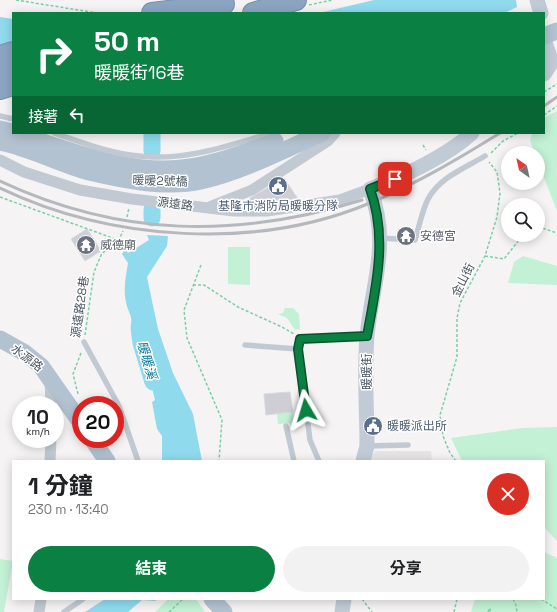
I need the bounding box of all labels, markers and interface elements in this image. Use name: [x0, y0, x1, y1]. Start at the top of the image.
text: 50 m: [94, 23, 160, 59]
icon: right: [28, 28, 80, 80]
text: 暖暖街16巷: [94, 61, 185, 84]
icon: left: [66, 104, 88, 126]
text: 接著: [28, 107, 58, 126]
north arrow: [501, 146, 545, 190]
map controls: [501, 146, 545, 242]
pin: [378, 162, 412, 196]
icon: arrive: [384, 168, 406, 190]
street label: 暖暖2號橋: [132, 172, 188, 190]
public building icon: 基隆市消防局暖暖分隊: [267, 175, 289, 197]
street label: 源遠路: [156, 194, 194, 214]
place label: 基隆市消防局暖暖分隊: [218, 198, 338, 214]
button: search: [501, 198, 545, 242]
temple icon: 安德宮: [395, 225, 417, 247]
place label: 安德宮: [420, 228, 456, 244]
temple icon: 威德廟: [75, 234, 97, 256]
place label: 威德廟: [100, 237, 136, 253]
street label: 金山街: [448, 260, 478, 300]
street label: 源遠路28巷: [68, 275, 92, 339]
water label: 暖暖溪: [133, 339, 161, 383]
street label: 水源路: [8, 341, 46, 375]
street label: 暖暖街: [359, 354, 375, 390]
position arrow: [285, 389, 327, 431]
speed limit sign: 20: [72, 396, 124, 448]
text: 10: [27, 404, 49, 430]
public building icon: 暖暖派出所: [362, 415, 384, 437]
place label: 暖暖派出所: [387, 418, 447, 434]
text: km/h: [26, 425, 50, 438]
text: 1 分鐘: [28, 470, 93, 501]
button: close: [487, 473, 529, 515]
text: 230 m · 13:40: [28, 501, 109, 518]
button: 結束: [28, 546, 275, 592]
button: 分享: [283, 546, 529, 592]

